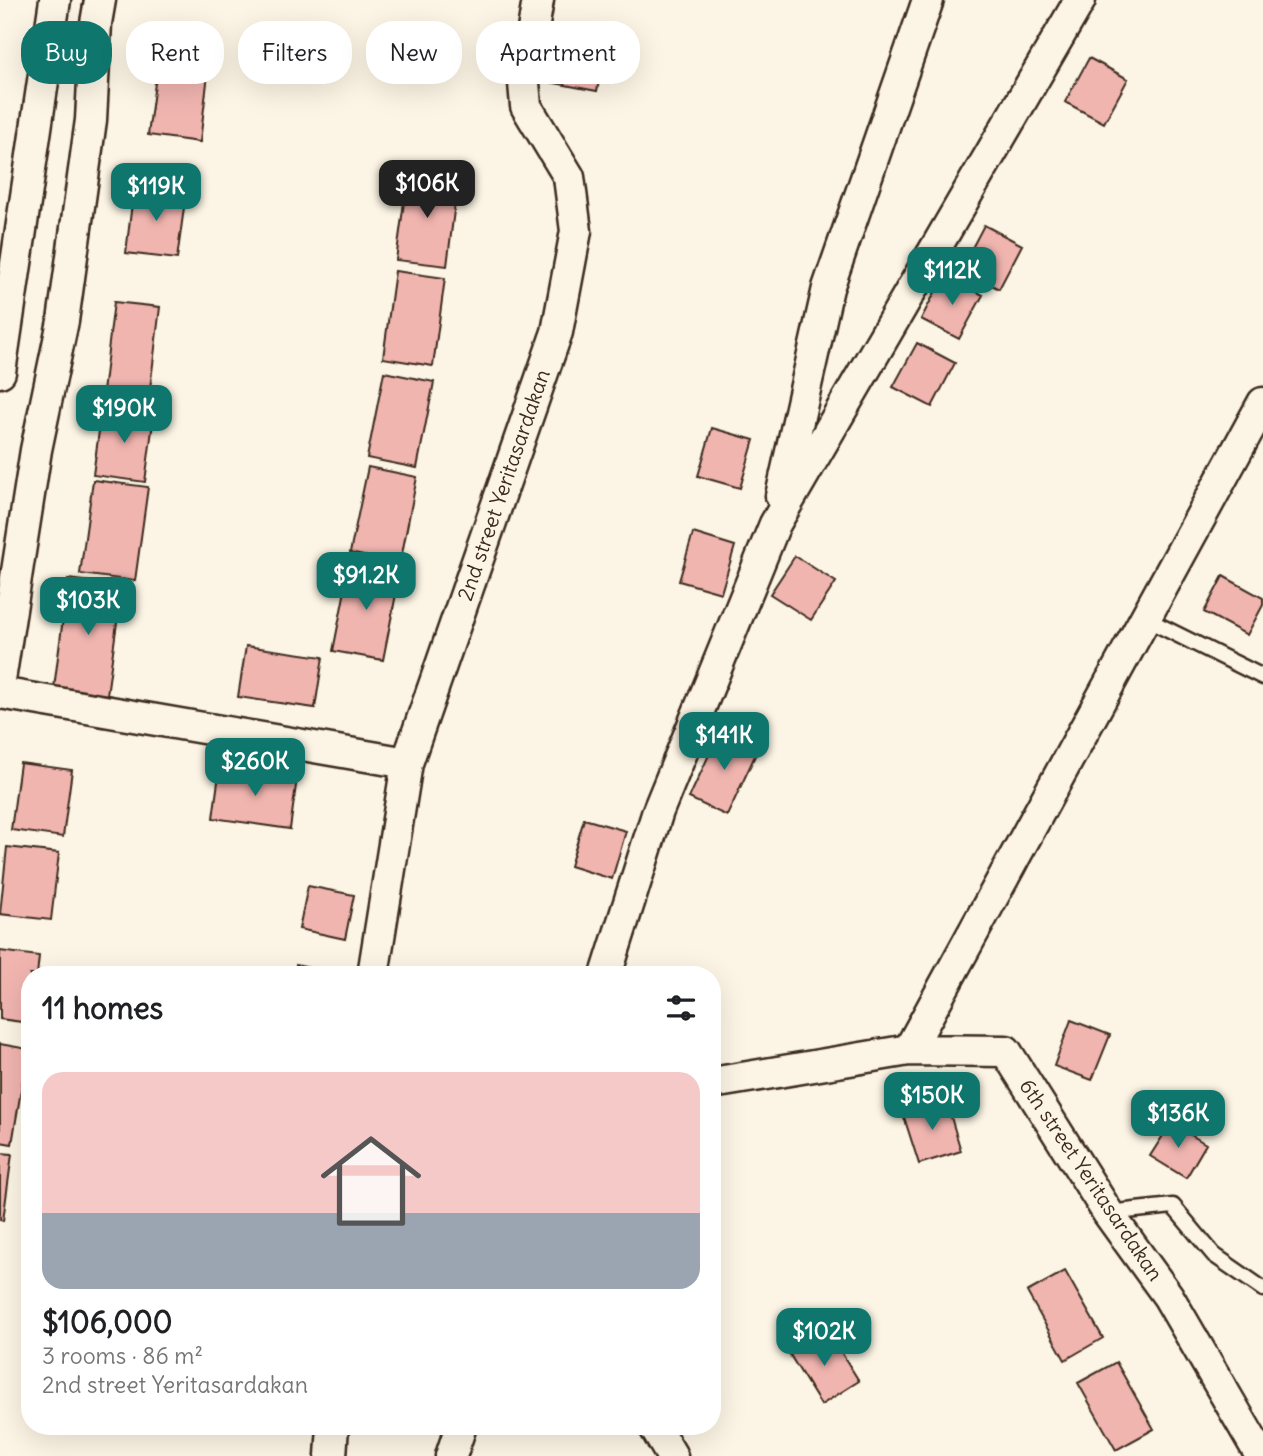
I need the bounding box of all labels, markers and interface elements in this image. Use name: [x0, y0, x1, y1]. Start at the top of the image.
chip: Buy: [21, 21, 112, 84]
chip: Rent: [126, 21, 224, 84]
chip: Filters: [238, 21, 352, 84]
chip: New: [366, 21, 462, 84]
chip: Apartment: [476, 21, 640, 84]
pin: $106K: [378, 160, 476, 220]
pin: $119K: [107, 164, 205, 223]
text: $106K: [395, 168, 459, 197]
text: $119K: [127, 171, 185, 200]
pin: $112K: [903, 247, 1001, 307]
text: $112K: [923, 255, 981, 284]
street label: 2nd street Yeritasardakan: [451, 366, 556, 604]
pin: $190K: [75, 386, 173, 445]
text: $190K: [92, 393, 156, 422]
pin: $91.2K: [309, 552, 423, 612]
text: $91.2K: [333, 560, 399, 589]
pin: $103K: [39, 578, 137, 637]
text: $103K: [56, 585, 120, 614]
pin: $141K: [675, 712, 773, 772]
text: $141K: [695, 720, 753, 749]
pin: $260K: [206, 738, 304, 798]
text: $260K: [221, 746, 289, 775]
text: 11 homes: [42, 989, 163, 1027]
icon: filters: [662, 989, 700, 1027]
pin: $150K: [883, 1072, 981, 1132]
street label: 6th street Yeritasardakan: [1014, 1073, 1169, 1286]
text: $150K: [900, 1080, 964, 1109]
pin: $136K: [1129, 1090, 1227, 1150]
text: $136K: [1147, 1098, 1209, 1127]
icon: home: [308, 1118, 434, 1244]
text: $106,000: [42, 1303, 173, 1341]
pin: $102K: [775, 1308, 873, 1368]
text: $102K: [792, 1316, 856, 1345]
text: 3 rooms · 86 m²: [42, 1341, 203, 1370]
text: 2nd street Yeritasardakan: [42, 1370, 308, 1399]

